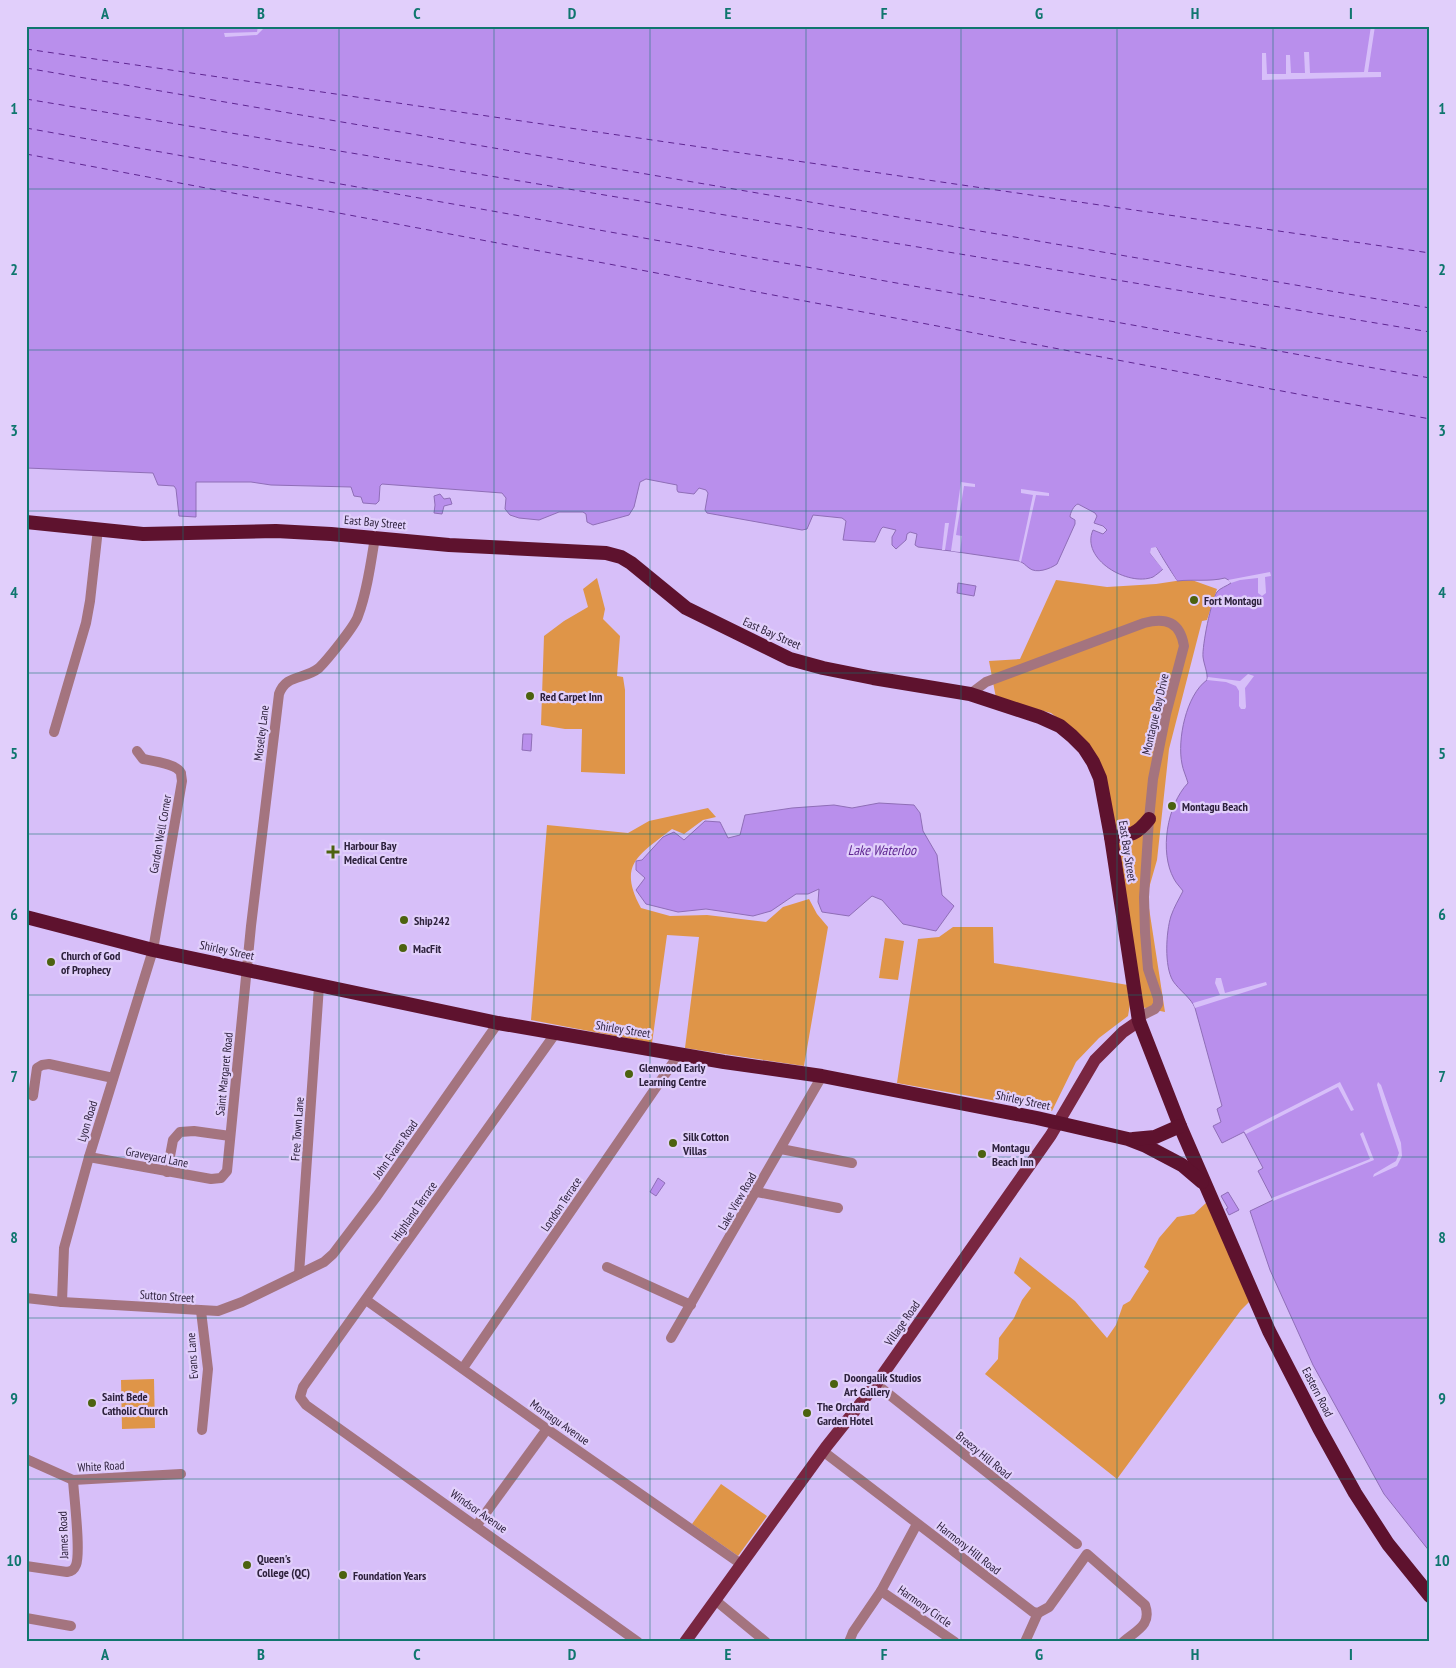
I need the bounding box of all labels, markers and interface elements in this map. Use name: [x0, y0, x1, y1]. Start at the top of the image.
text: A: [100, 3, 110, 23]
text: B: [257, 3, 265, 23]
text: C: [413, 3, 421, 23]
text: D: [568, 3, 577, 23]
text: E: [725, 3, 732, 23]
text: F: [881, 3, 888, 23]
text: G: [1035, 3, 1043, 23]
text: H: [1191, 3, 1199, 23]
text: I: [1349, 3, 1353, 23]
text: 1: [10, 98, 18, 118]
text: 1: [1438, 98, 1446, 118]
text: 2: [10, 259, 18, 279]
text: 2: [1438, 259, 1446, 279]
text: 3: [10, 420, 18, 440]
text: 3: [1438, 420, 1446, 440]
street label: East Bay Street: [344, 512, 407, 532]
text: 4: [10, 582, 18, 602]
text: 4: [1438, 582, 1446, 602]
place label: Fort Montagu: [1204, 593, 1262, 608]
marker: Fort Montagu: [1188, 594, 1200, 606]
street label: East Bay Street: [741, 614, 804, 653]
street label: Montague Bay Drive: [1138, 672, 1172, 756]
place label: Red Carpet Inn: [540, 689, 602, 704]
marker: Red Carpet Inn: [524, 690, 536, 702]
street label: Moseley Lane: [250, 704, 272, 762]
text: 5: [10, 743, 18, 763]
text: 5: [1438, 743, 1446, 763]
street label: Garden Well Corner: [146, 793, 174, 875]
place label: Montagu Beach: [1182, 799, 1248, 814]
marker: Montagu Beach: [1166, 800, 1178, 812]
street label: East Bay Street: [1116, 819, 1140, 883]
place label: Harbour Bay Medical Centre: [344, 838, 407, 867]
water label: Lake Waterloo: [848, 841, 917, 859]
marker: Harbour Bay Medical Centre: [326, 845, 340, 859]
text: 6: [10, 904, 18, 924]
text: 6: [1438, 904, 1446, 924]
place label: Ship242: [414, 913, 450, 928]
marker: Ship242: [398, 914, 410, 926]
street label: Shirley Street: [198, 937, 256, 963]
place label: MacFit: [413, 941, 442, 956]
marker: MacFit: [397, 942, 409, 954]
place label: Church of God of Prophecy: [61, 948, 120, 977]
marker: Church of God of Prophecy: [45, 956, 57, 968]
street label: Shirley Street: [594, 1017, 652, 1041]
street label: Saint Margaret Road: [212, 1031, 236, 1117]
place label: Glenwood Early Learning Centre: [639, 1060, 706, 1089]
text: 7: [10, 1066, 18, 1086]
text: 7: [1438, 1066, 1446, 1086]
marker: Glenwood Early Learning Centre: [623, 1068, 635, 1080]
street label: Shirley Street: [994, 1087, 1052, 1113]
street label: Free Town Lane: [287, 1096, 307, 1162]
street label: Lyon Road: [74, 1099, 100, 1143]
street label: John Evans Road: [369, 1117, 421, 1182]
place label: Silk Cotton Villas: [682, 1129, 729, 1158]
marker: Silk Cotton Villas: [667, 1137, 679, 1149]
place label: Montagu Beach Inn: [992, 1140, 1034, 1169]
street label: Graveyard Lane: [124, 1144, 190, 1170]
marker: Montagu Beach Inn: [976, 1148, 988, 1160]
street label: Lake View Road: [714, 1169, 760, 1233]
street label: London Terrace: [537, 1174, 585, 1234]
street label: Highland Terrace: [388, 1178, 440, 1244]
text: 8: [10, 1227, 18, 1247]
text: 8: [1438, 1227, 1446, 1247]
street label: Sutton Street: [139, 1287, 195, 1305]
street label: Village Road: [880, 1298, 923, 1349]
street label: Evans Lane: [183, 1332, 201, 1380]
street label: Eastern Road: [1299, 1365, 1337, 1419]
place label: Doongalik Studios Art Gallery: [843, 1370, 921, 1399]
marker: Doongalik Studios Art Gallery: [828, 1378, 840, 1390]
text: 9: [10, 1388, 18, 1408]
text: 9: [1438, 1388, 1446, 1408]
place label: Saint Bede Catholic Church: [102, 1389, 168, 1418]
street label: Montagu Avenue: [527, 1396, 593, 1448]
marker: Saint Bede Catholic Church: [86, 1397, 98, 1409]
place label: The Orchard Garden Hotel: [817, 1399, 873, 1428]
marker: The Orchard Garden Hotel: [801, 1407, 813, 1419]
street label: Breezy Hill Road: [953, 1428, 1015, 1482]
street label: White Road: [77, 1457, 125, 1475]
street label: Windsor Avenue: [448, 1486, 510, 1536]
street label: James Road: [55, 1511, 71, 1560]
street label: Harmony Hill Road: [934, 1518, 1004, 1578]
text: 10: [6, 1550, 22, 1570]
text: 10: [1434, 1550, 1450, 1570]
place label: Queen's College (QC): [257, 1551, 310, 1580]
marker: Queen's College (QC): [241, 1559, 253, 1571]
place label: Foundation Years: [353, 1568, 426, 1583]
marker: Foundation Years: [337, 1569, 349, 1581]
street label: Harmony Circle: [895, 1582, 955, 1630]
text: A: [100, 1644, 110, 1664]
text: B: [257, 1644, 265, 1664]
text: C: [413, 1644, 421, 1664]
text: D: [568, 1644, 577, 1664]
text: E: [725, 1644, 732, 1664]
text: F: [881, 1644, 888, 1664]
text: G: [1035, 1644, 1043, 1664]
text: H: [1191, 1644, 1199, 1664]
text: I: [1349, 1644, 1353, 1664]

